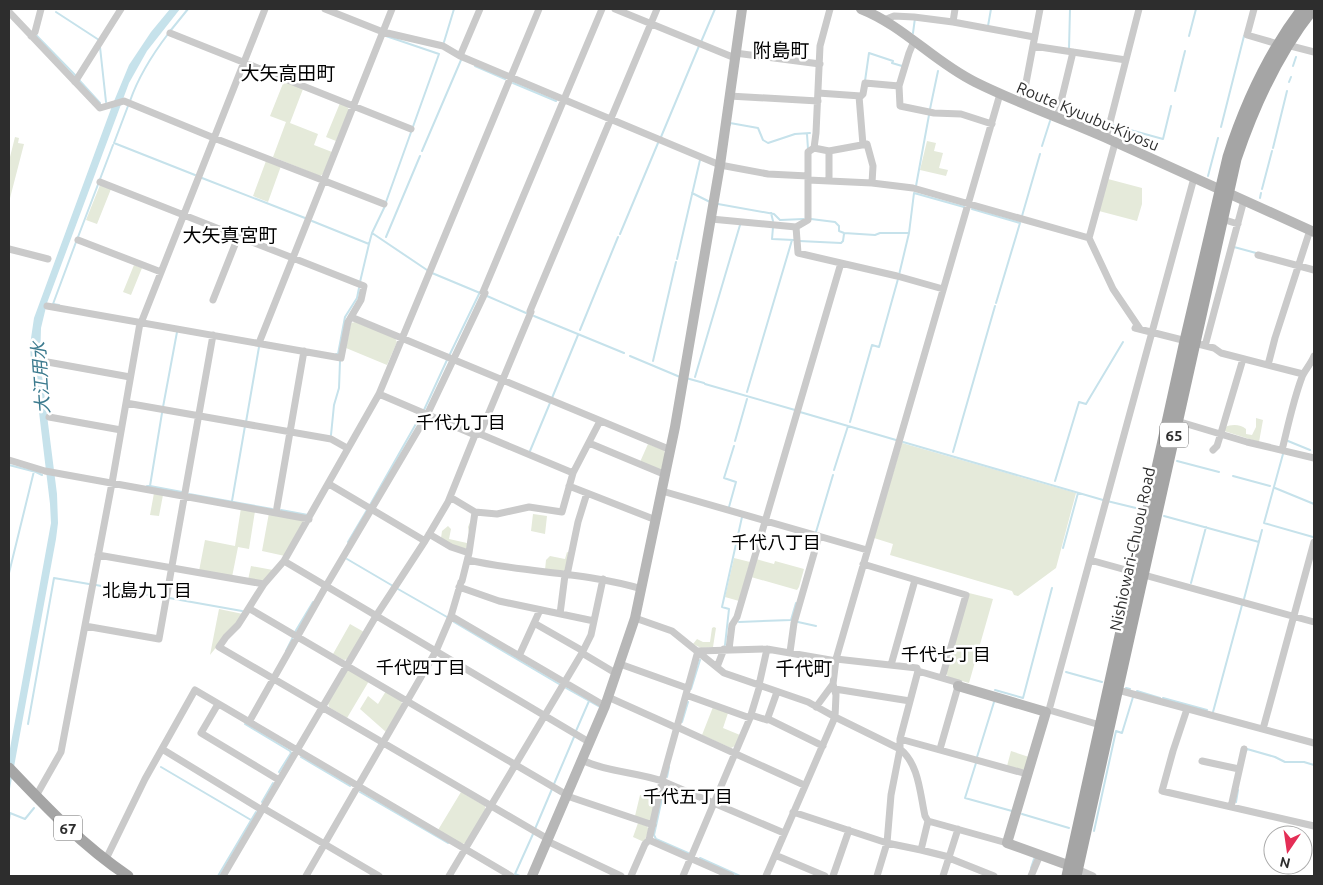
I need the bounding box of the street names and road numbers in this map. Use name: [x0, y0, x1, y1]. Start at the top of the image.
street label: Route Kyuubu-Kiyosu: [1014, 78, 1162, 154]
road number: 65: [1160, 422, 1188, 448]
street label: Nishiowari-Chuou Road: [1106, 465, 1158, 633]
road number: 67: [54, 816, 82, 840]

